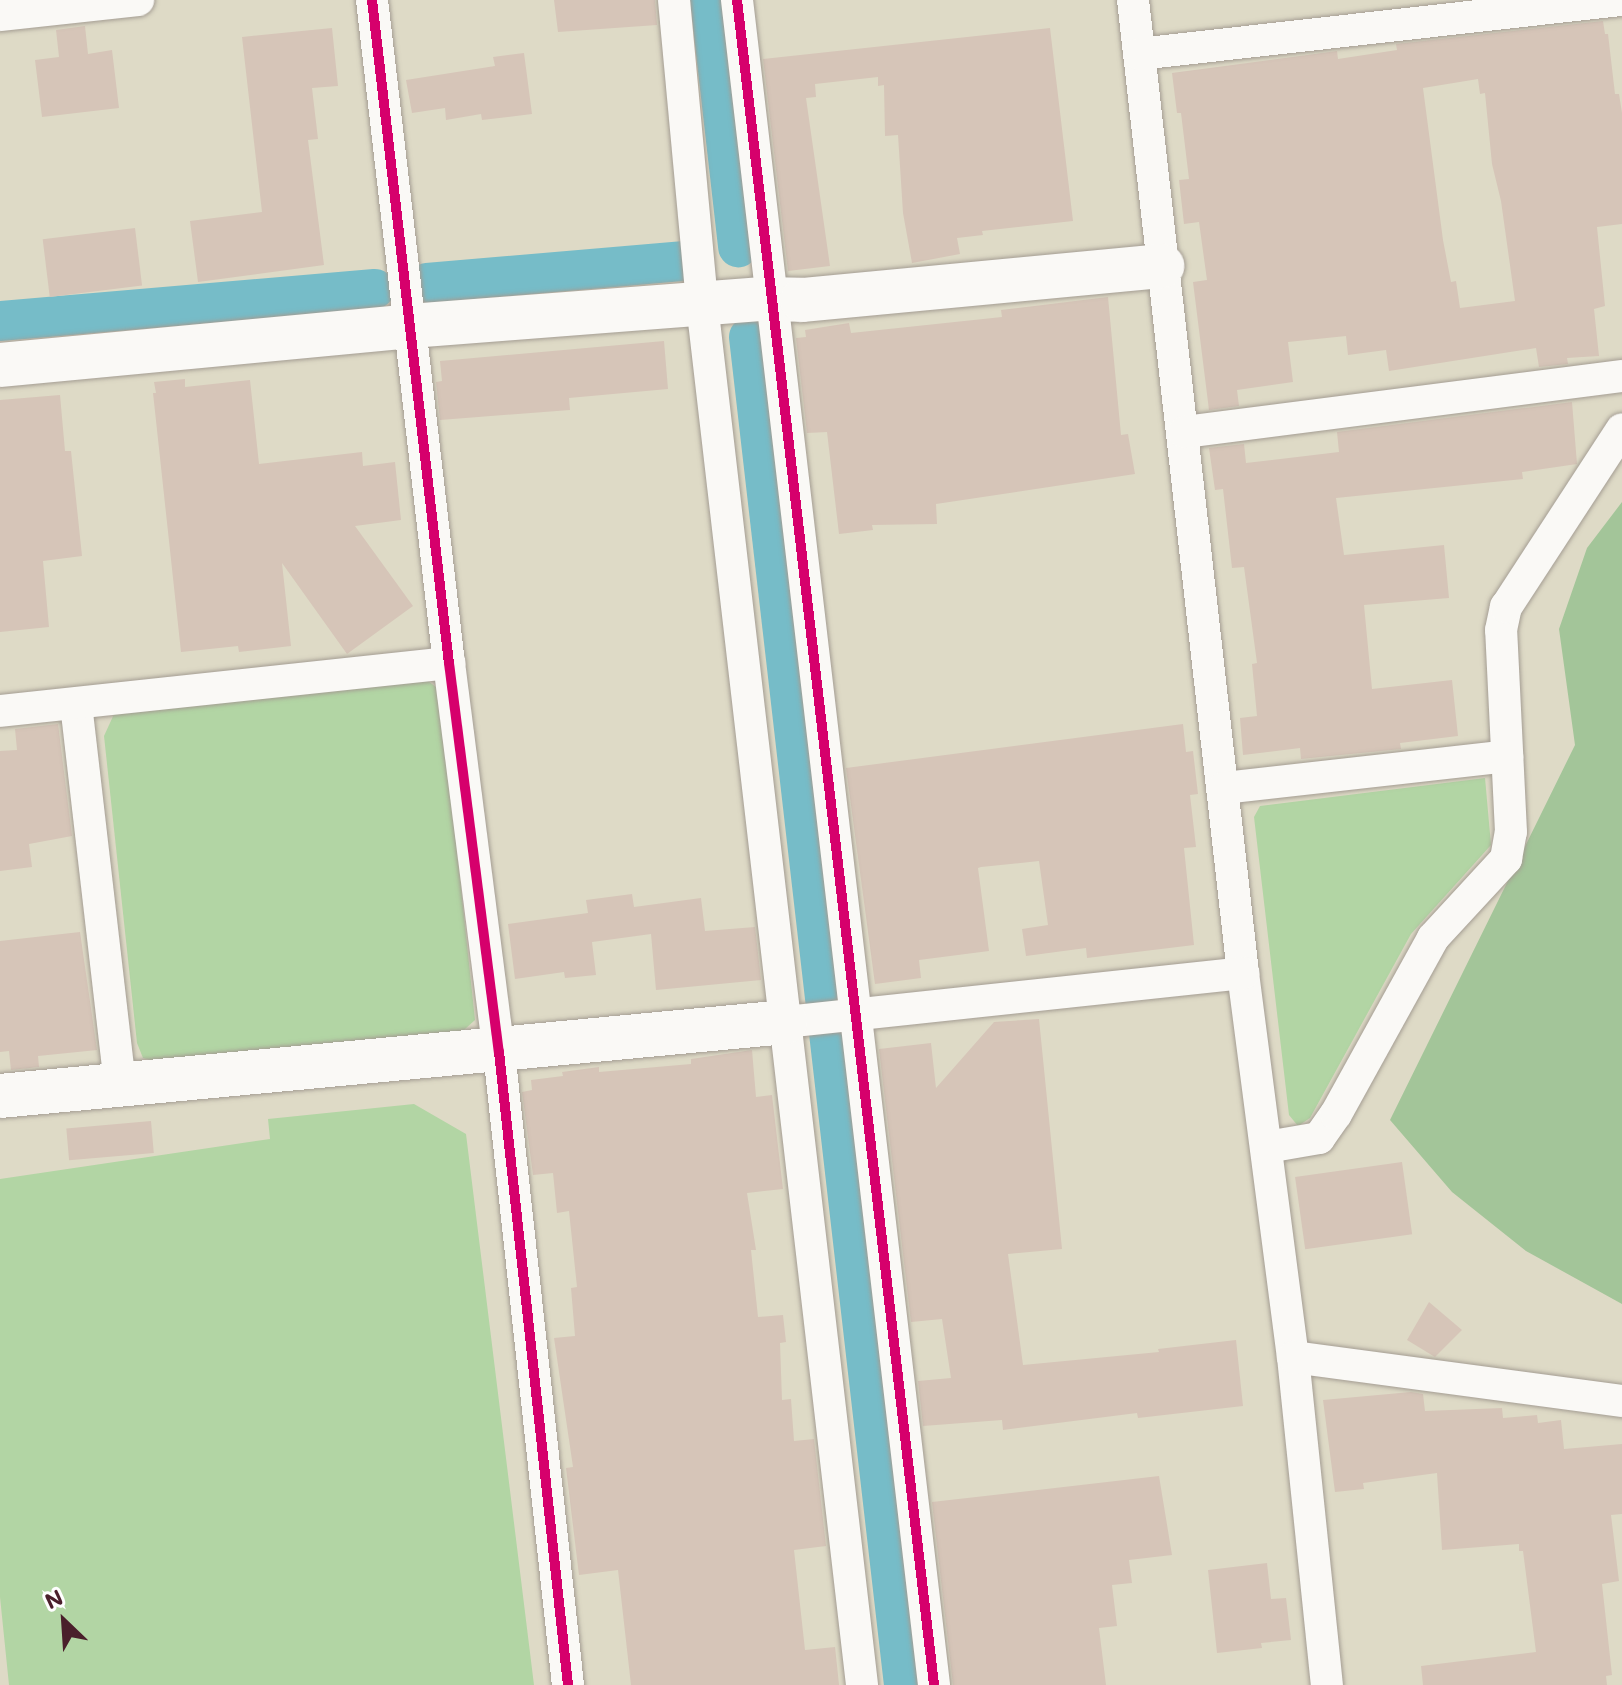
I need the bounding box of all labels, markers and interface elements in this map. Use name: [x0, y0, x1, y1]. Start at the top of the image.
north arrow: [24, 1581, 104, 1661]
text: N: [40, 1582, 67, 1615]

